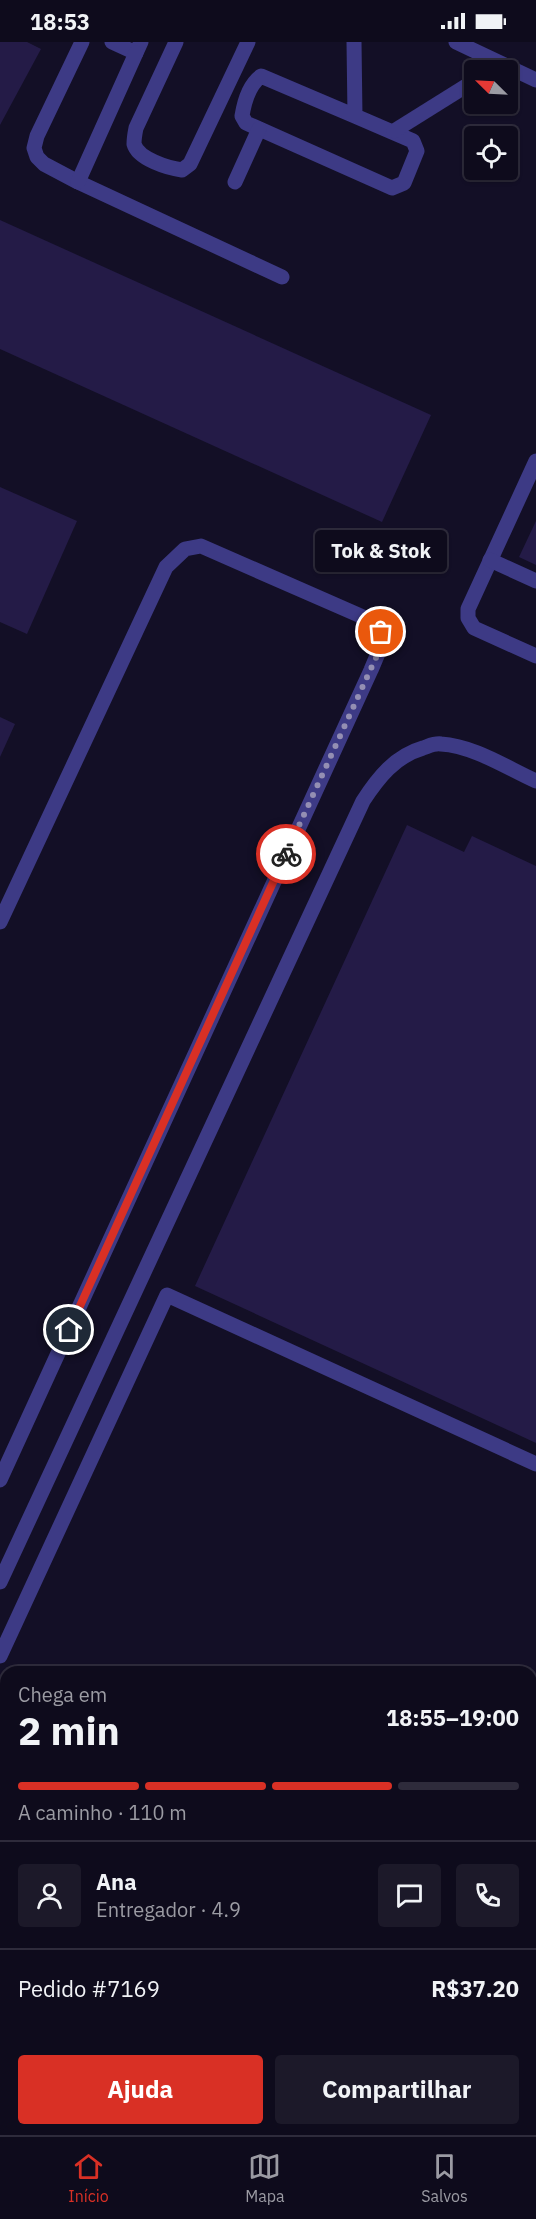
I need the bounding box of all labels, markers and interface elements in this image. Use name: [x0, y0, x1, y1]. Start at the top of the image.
text: 18:53: [30, 7, 90, 36]
north arrow: [464, 60, 518, 114]
map controls: [464, 60, 518, 180]
button: locate: [464, 126, 518, 180]
callout: Tok & Stok: [315, 530, 447, 572]
text: Tok & Stok: [331, 537, 431, 564]
pin: [355, 606, 406, 657]
icon: bag: [364, 615, 397, 648]
courier: [256, 824, 316, 884]
icon: bike: [270, 838, 303, 871]
pin: [43, 1304, 94, 1355]
icon: home: [52, 1313, 85, 1346]
text: Chega em: [18, 1681, 107, 1708]
text: 18:55–19:00: [386, 1703, 519, 1732]
text: 2 min: [18, 1705, 120, 1756]
text: A caminho · 110 m: [18, 1799, 187, 1826]
button: person: [18, 1864, 81, 1927]
button: chat: [378, 1864, 441, 1927]
button: phone: [456, 1864, 519, 1927]
text: Ana: [96, 1867, 137, 1896]
text: Entregador · 4.9: [96, 1896, 241, 1923]
text: Pedido #7169: [18, 1974, 160, 2003]
text: R$37.20: [431, 1974, 519, 2003]
button: Ajuda: [18, 2055, 263, 2124]
button: Compartilhar: [275, 2055, 519, 2124]
tab: Início: [68, 2150, 109, 2206]
tab: Mapa: [245, 2150, 285, 2206]
tab: Salvos: [421, 2150, 468, 2206]

